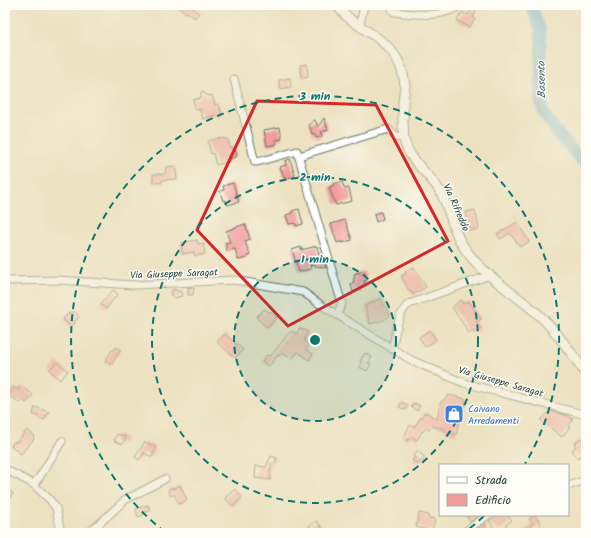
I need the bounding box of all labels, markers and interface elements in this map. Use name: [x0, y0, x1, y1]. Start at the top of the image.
water label: Basento: [533, 60, 551, 99]
text: 3 min: [299, 87, 331, 106]
text: 2 min: [299, 168, 331, 187]
street label: Via Rifreddo: [438, 181, 474, 234]
text: 1 min: [301, 250, 329, 269]
street label: Via Giuseppe Saragat: [130, 264, 218, 284]
centre of rings: [308, 333, 322, 347]
street label: Via Giuseppe Saragat: [456, 362, 545, 402]
place label: Caivano Arredamenti: [468, 401, 520, 429]
shop icon: Caivano Arredamenti: [443, 403, 465, 425]
legend: [439, 464, 569, 516]
text: Strada: [475, 471, 508, 490]
text: Edificio: [475, 491, 511, 510]

